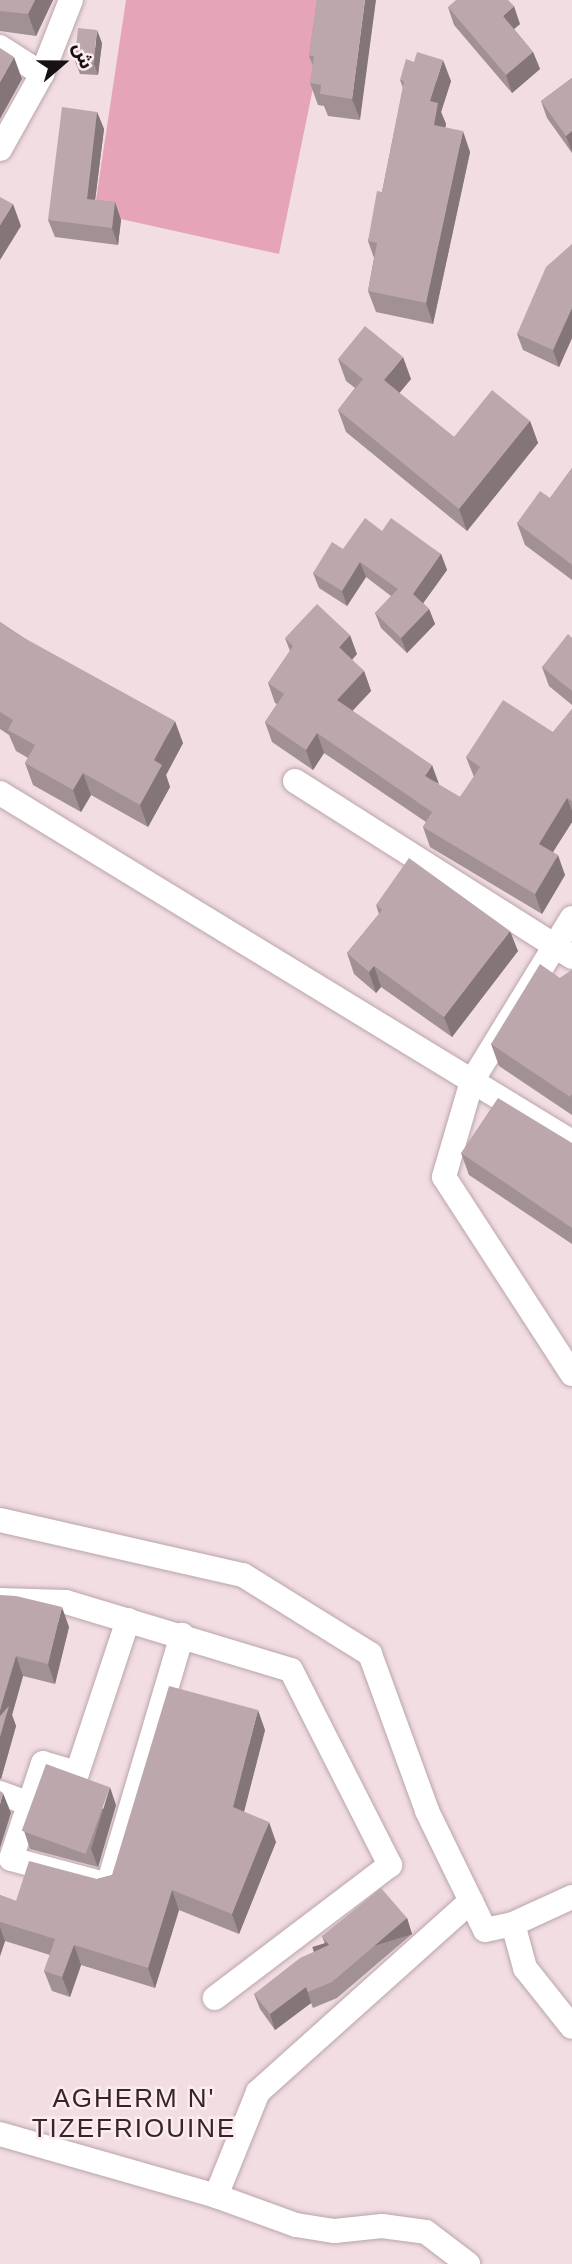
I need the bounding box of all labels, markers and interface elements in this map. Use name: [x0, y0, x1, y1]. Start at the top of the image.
north arrow: [28, 28, 98, 98]
text: ش: [69, 40, 98, 71]
district label: AGHERM N' TIZEFRIOUINE: [33, 2083, 235, 2144]

